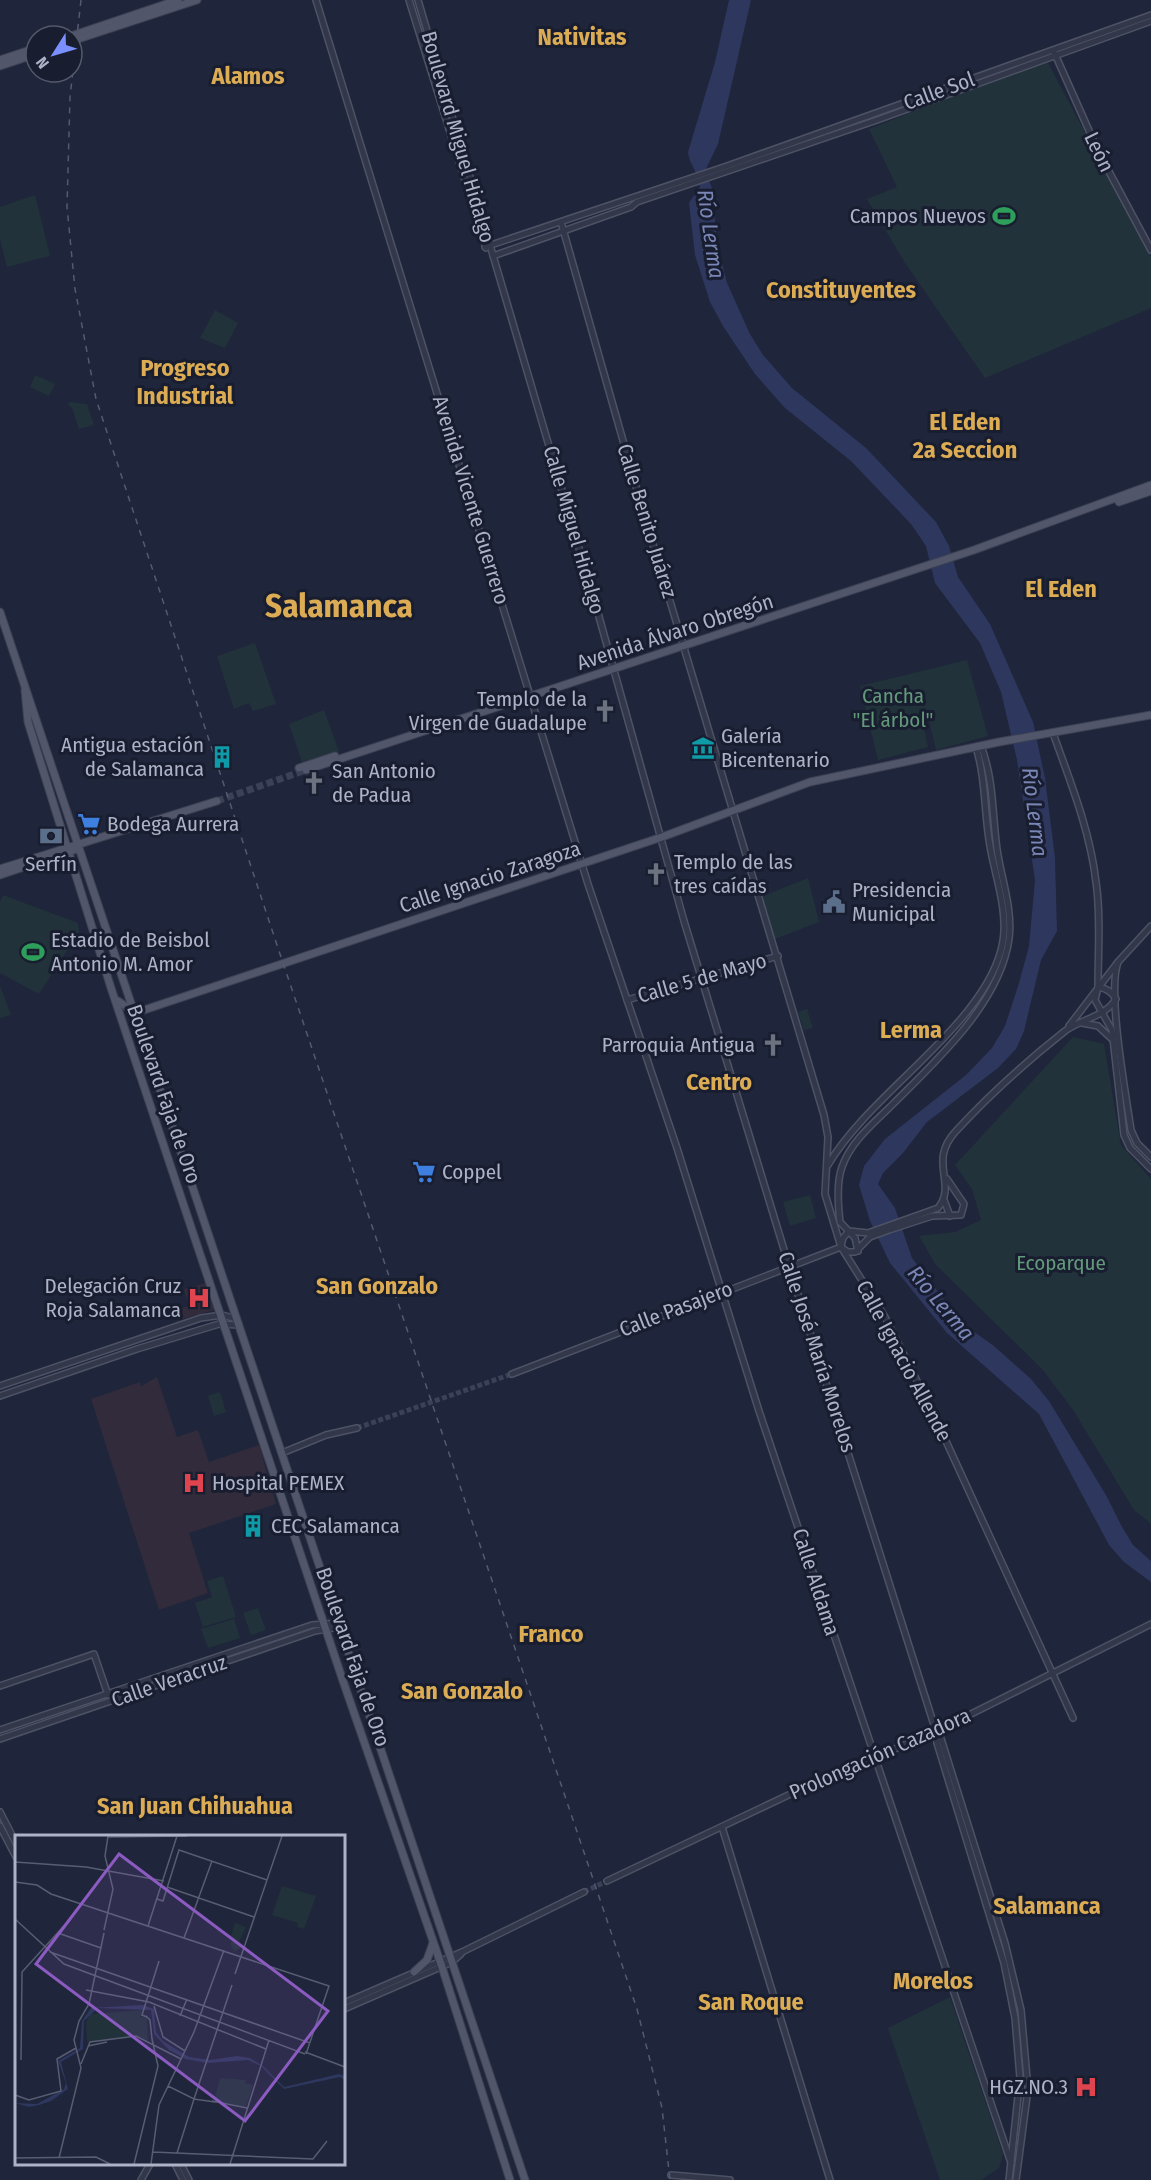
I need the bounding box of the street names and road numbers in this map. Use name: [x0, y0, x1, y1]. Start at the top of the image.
street label: Boulevard Miguel Hidalgo: [415, 28, 501, 246]
street label: Calle Sol: [900, 66, 979, 116]
street label: León: [1078, 128, 1120, 176]
street label: Avenida Vicente Guerrero: [427, 392, 515, 608]
street label: Calle Benito Juárez: [611, 441, 683, 601]
street label: Calle Miguel Hidalgo: [538, 443, 610, 617]
street label: Avenida Álvaro Obregón: [573, 588, 777, 676]
street label: Calle Ignacio Zaragoza: [396, 835, 584, 919]
street label: Calle 5 de Mayo: [634, 947, 770, 1009]
street label: Boulevard Faja de Oro: [121, 1001, 207, 1187]
street label: Calle José María Morelos: [772, 1248, 862, 1456]
street label: Calle Pasajero: [616, 1276, 736, 1342]
street label: Calle Ignacio Allende: [851, 1276, 957, 1446]
street label: Calle Aldama: [786, 1525, 846, 1639]
street label: Boulevard Faja de Oro: [310, 1564, 396, 1750]
street label: Calle Veracruz: [108, 1649, 230, 1713]
street label: Prolongación Cazadora: [785, 1702, 975, 1806]

